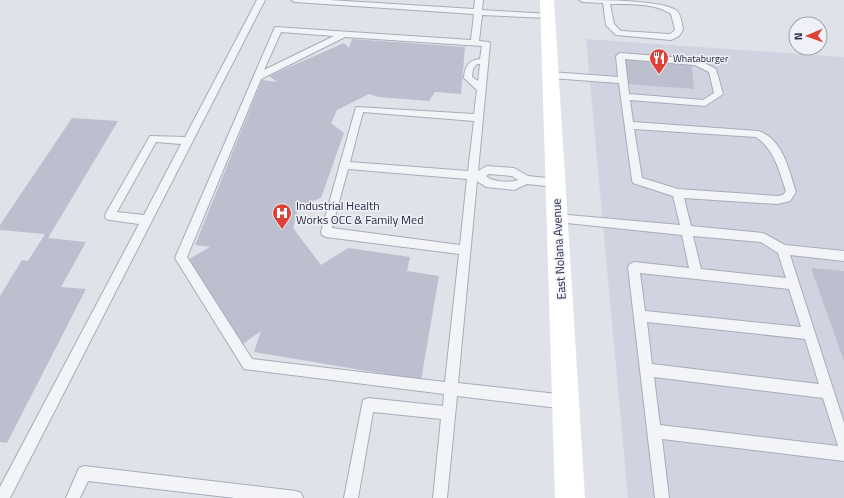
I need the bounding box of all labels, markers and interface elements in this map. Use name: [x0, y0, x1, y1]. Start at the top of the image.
north arrow: [788, 16, 828, 56]
text: N: [790, 32, 806, 40]
restaurant icon: Whataburger: [648, 47, 670, 75]
place label: Whataburger: [673, 51, 729, 66]
place label: Industrial Health Works OCC & Family Med: [296, 196, 424, 229]
street label: East Nolana Avenue: [546, 198, 571, 300]
hospital icon: Industrial Health Works OCC & Family Med: [271, 202, 293, 230]

